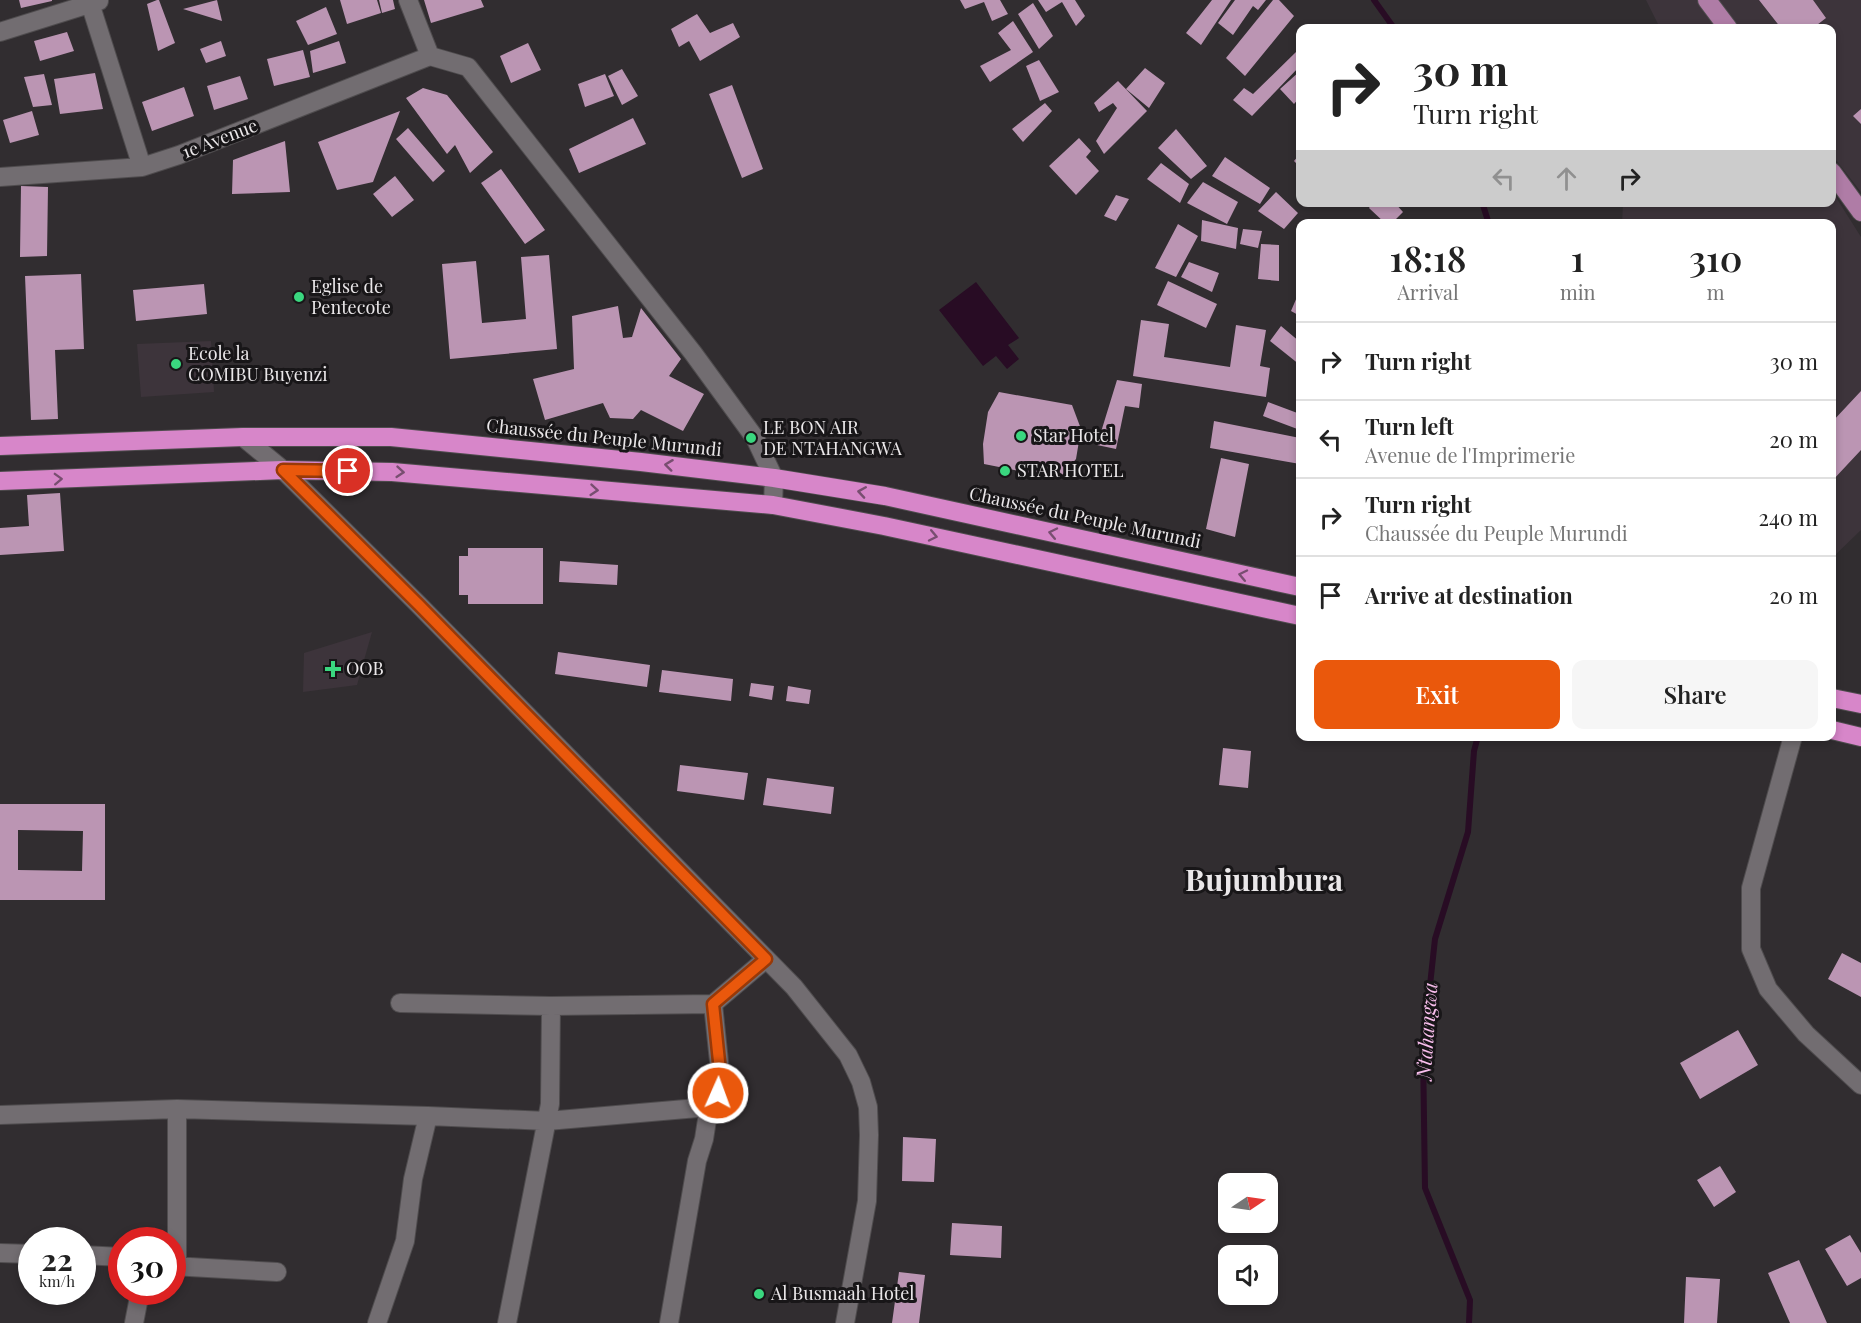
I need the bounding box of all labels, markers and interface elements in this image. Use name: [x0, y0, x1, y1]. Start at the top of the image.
text: 30 m: [1413, 41, 1508, 97]
icon: right: [1314, 48, 1392, 126]
text: Turn right: [1413, 95, 1538, 131]
street label: 1e Avenue: [178, 113, 261, 163]
icon: left: [1487, 162, 1520, 195]
icon: ahead: [1550, 162, 1583, 195]
icon: right: [1613, 162, 1646, 195]
text: 18:18: [1390, 233, 1466, 281]
text: 1: [1571, 233, 1585, 281]
text: 310: [1689, 233, 1742, 281]
place label: Eglise de Pentecote: [311, 274, 391, 319]
text: Arrival: [1397, 278, 1459, 305]
text: min: [1560, 278, 1595, 305]
text: m: [1707, 278, 1725, 305]
marker: Eglise de Pentecote: [292, 290, 306, 304]
place label: Ecole la COMIBU Buyenzi: [188, 341, 328, 386]
icon: right: [1314, 345, 1347, 378]
text: Turn right: [1365, 346, 1471, 376]
text: 30 m: [1770, 346, 1818, 376]
marker: Ecole la COMIBU Buyenzi: [169, 357, 183, 371]
text: Turn left: [1365, 411, 1454, 441]
street label: Chaussée du Peuple Murundi: [485, 413, 723, 461]
place label: LE BON AIR DE NTAHANGWA: [763, 415, 902, 460]
place label: Star Hotel: [1033, 423, 1114, 447]
icon: left: [1314, 423, 1347, 456]
text: 20 m: [1769, 424, 1818, 454]
marker: Star Hotel: [1014, 429, 1028, 443]
marker: LE BON AIR DE NTAHANGWA: [744, 431, 758, 445]
text: Avenue de l'Imprimerie: [1365, 441, 1575, 468]
pin: [322, 445, 373, 496]
icon: arrive: [331, 454, 364, 487]
place label: STAR HOTEL: [1017, 458, 1124, 482]
one-way arrow: [665, 460, 674, 472]
marker: STAR HOTEL: [998, 464, 1012, 478]
one-way arrow: [396, 466, 405, 479]
one-way arrow: [54, 472, 63, 485]
street label: Chaussée du Peuple Murundi: [967, 481, 1203, 553]
one-way arrow: [590, 483, 599, 496]
one-way arrow: [858, 486, 868, 499]
text: Turn right: [1365, 489, 1471, 519]
icon: right: [1314, 501, 1347, 534]
text: 240 m: [1758, 502, 1818, 532]
text: Chaussée du Peuple Murundi: [1365, 519, 1628, 546]
one-way arrow: [1048, 527, 1058, 540]
one-way arrow: [927, 529, 937, 542]
one-way arrow: [1239, 569, 1249, 582]
icon: arrive: [1314, 579, 1347, 612]
text: Arrive at destination: [1365, 580, 1573, 610]
text: 20 m: [1769, 580, 1818, 610]
place label: OOB: [346, 656, 384, 680]
marker: OOB: [324, 660, 342, 678]
button: Exit: [1314, 660, 1560, 729]
button: Share: [1572, 660, 1818, 729]
district label: Bujumbura: [1185, 859, 1343, 899]
water label: Ntahangwa: [1408, 981, 1442, 1083]
position arrow: [686, 1061, 750, 1125]
north arrow: [1218, 1173, 1278, 1233]
map controls: [1218, 1173, 1278, 1305]
speed limit sign: 30: [108, 1227, 186, 1305]
text: 22: [41, 1239, 73, 1279]
button: sound: [1218, 1245, 1278, 1305]
text: km/h: [39, 1271, 75, 1291]
place label: Al Busmaah Hotel: [770, 1281, 914, 1305]
marker: Al Busmaah Hotel: [752, 1287, 766, 1301]

